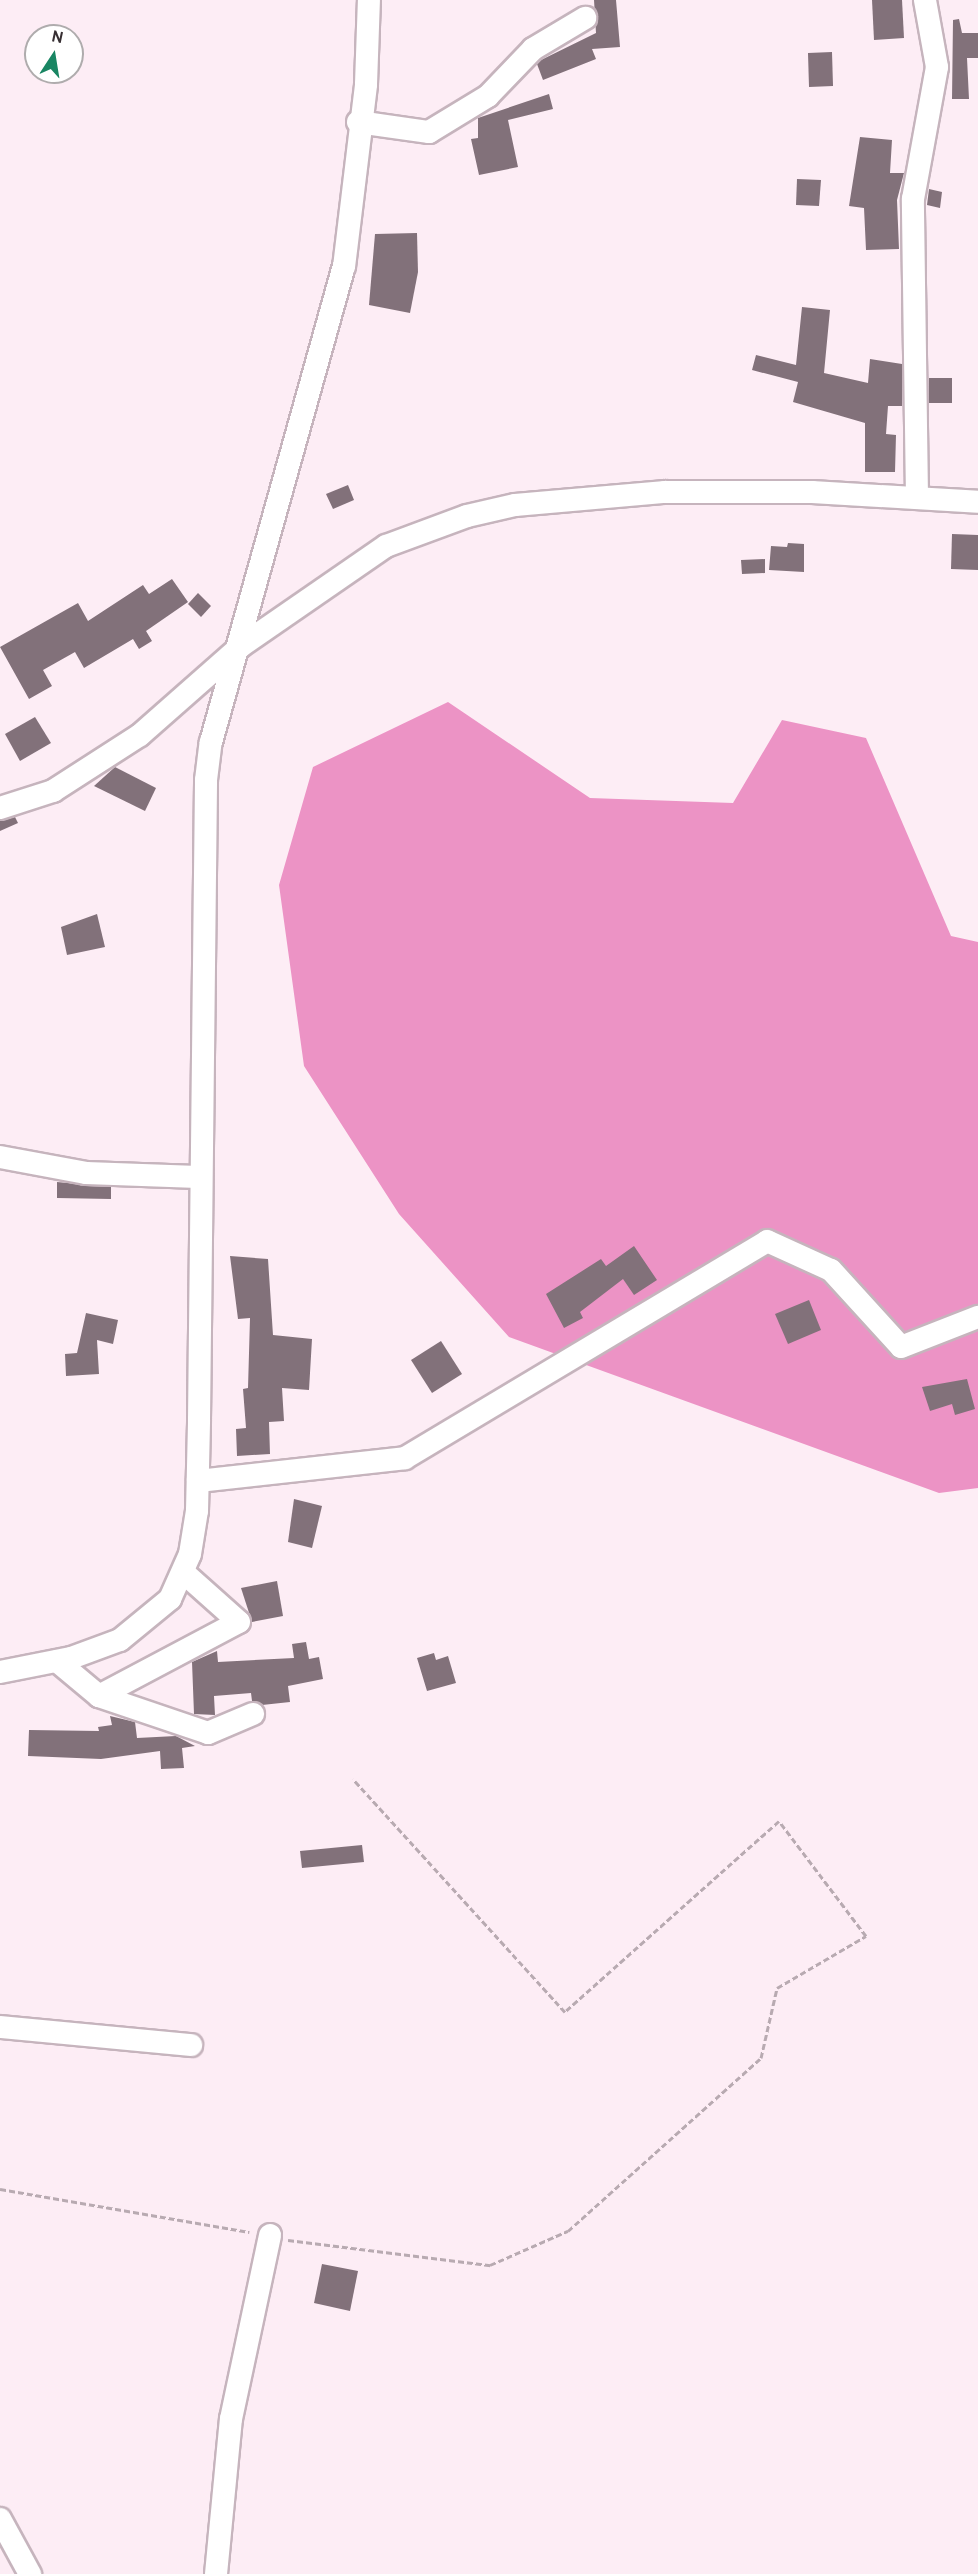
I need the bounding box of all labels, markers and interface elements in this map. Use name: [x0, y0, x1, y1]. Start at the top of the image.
north arrow: [24, 24, 84, 84]
text: N: [50, 27, 65, 49]

